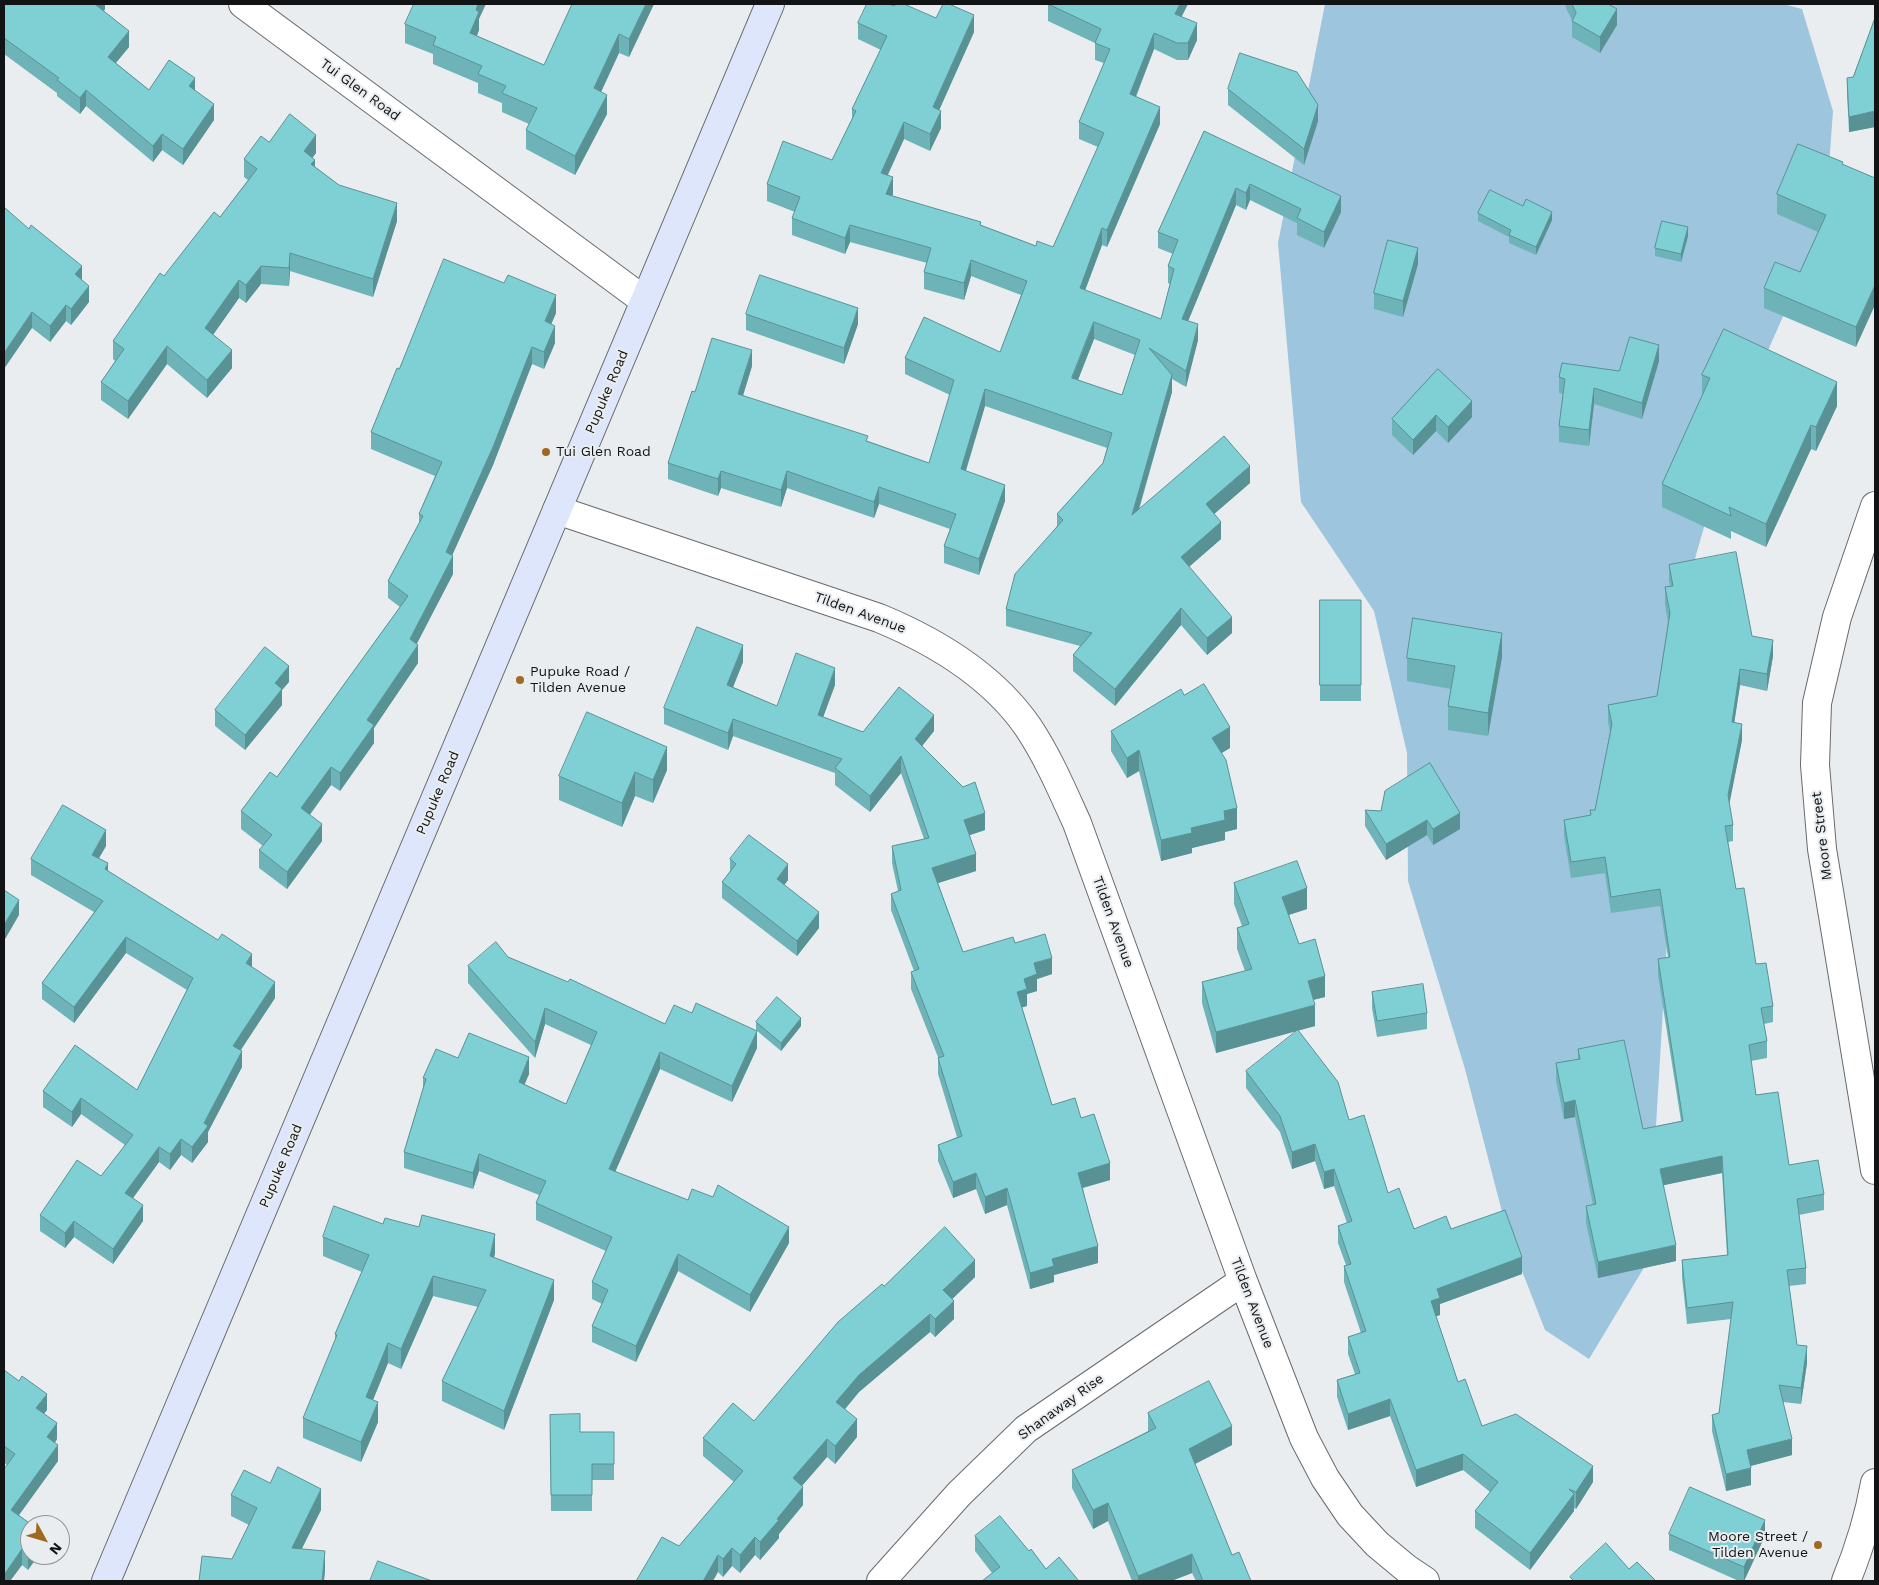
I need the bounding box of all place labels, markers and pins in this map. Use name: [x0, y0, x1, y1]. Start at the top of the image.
place label: Tui Glen Road: [556, 444, 651, 460]
marker: Tui Glen Road: [540, 446, 552, 458]
place label: Pupuke Road / Tilden Avenue: [530, 664, 630, 696]
marker: Pupuke Road / Tilden Avenue: [514, 674, 526, 686]
place label: Moore Street / Tilden Avenue: [1708, 1529, 1808, 1561]
marker: Moore Street / Tilden Avenue: [1812, 1539, 1824, 1551]

